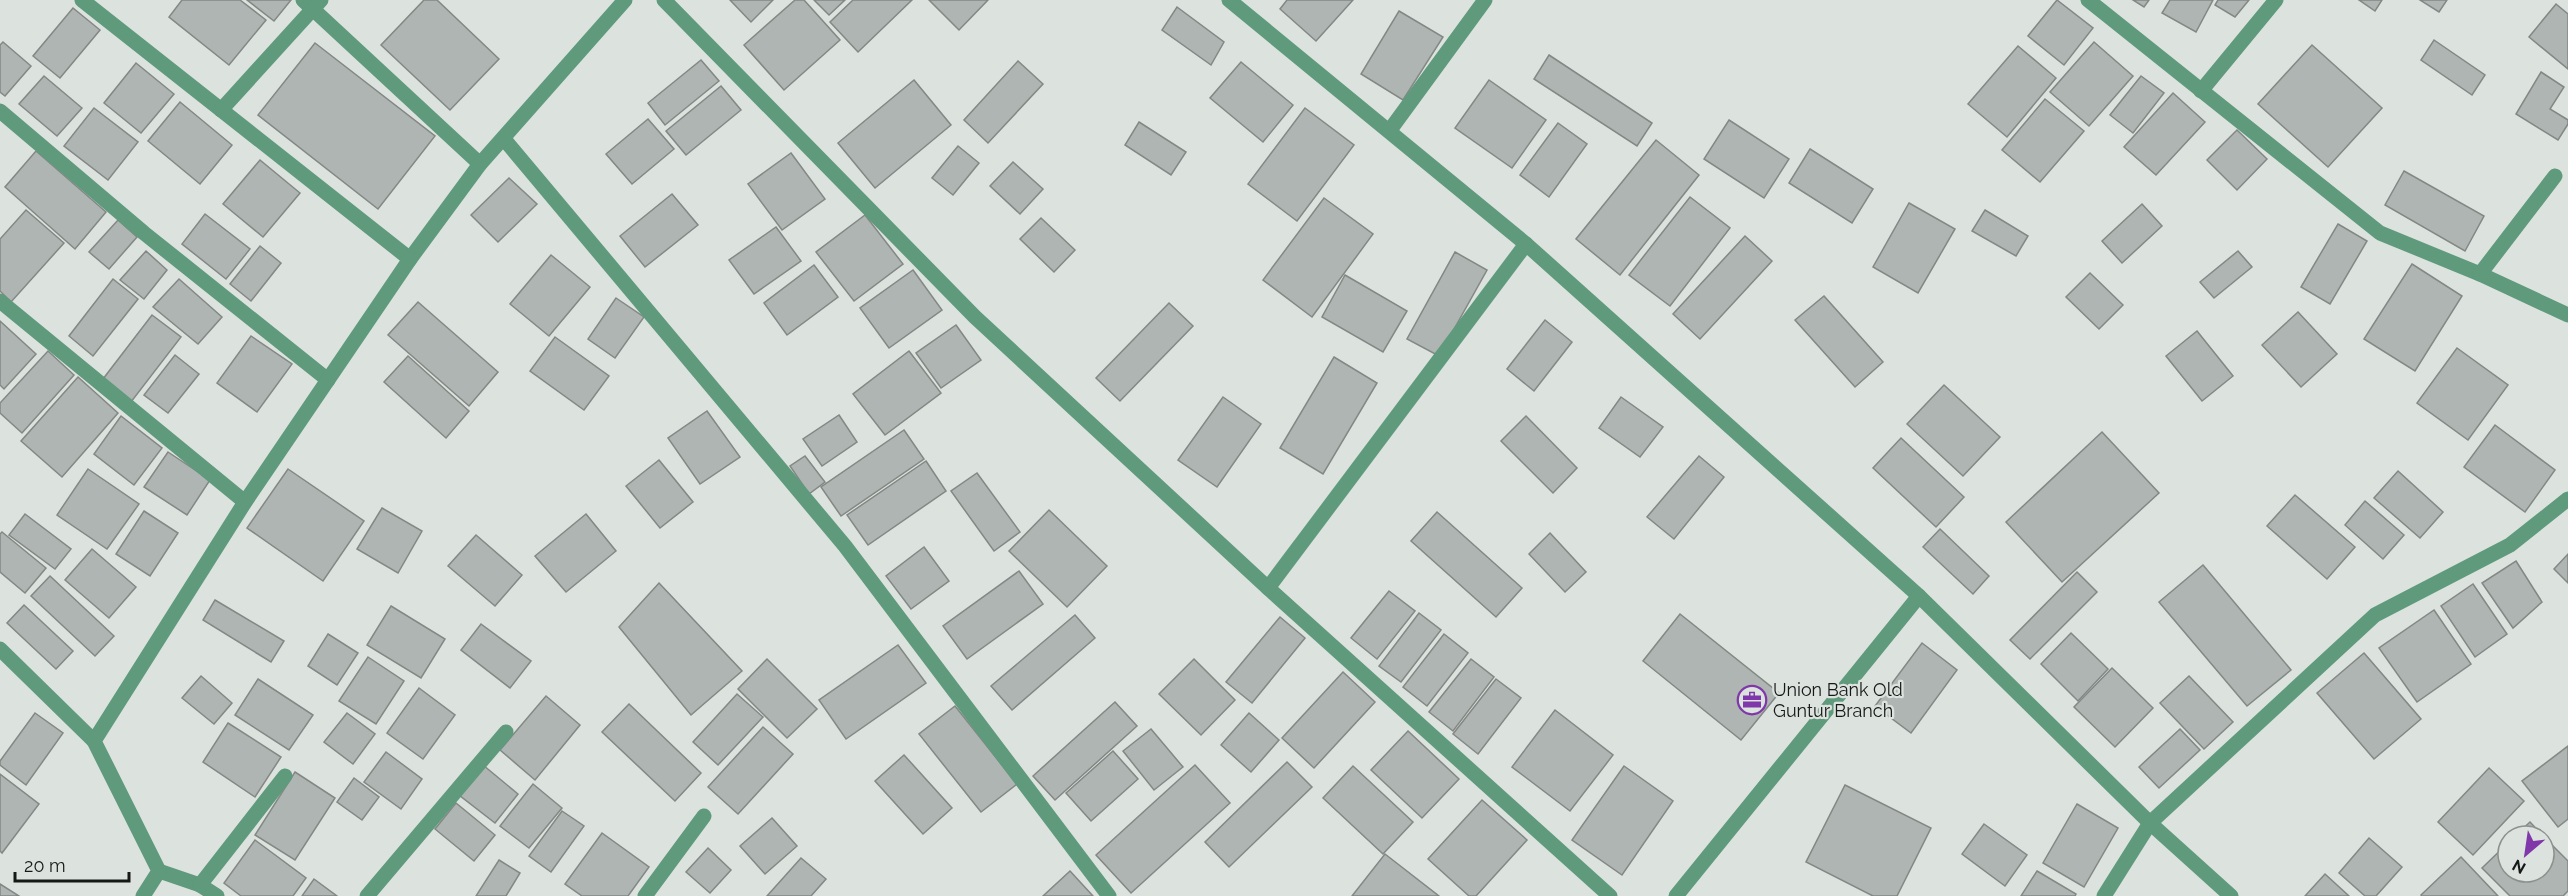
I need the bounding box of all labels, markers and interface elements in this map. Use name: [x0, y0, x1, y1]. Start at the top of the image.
place label: Union Bank Old Guntur Branch: [1773, 679, 1903, 721]
office icon: Union Bank Old Guntur Branch: [1736, 684, 1768, 716]
north arrow: [2496, 824, 2556, 884]
scale bar: [15, 845, 129, 883]
text: 20 m: [24, 855, 66, 876]
text: N: [2509, 855, 2529, 878]

